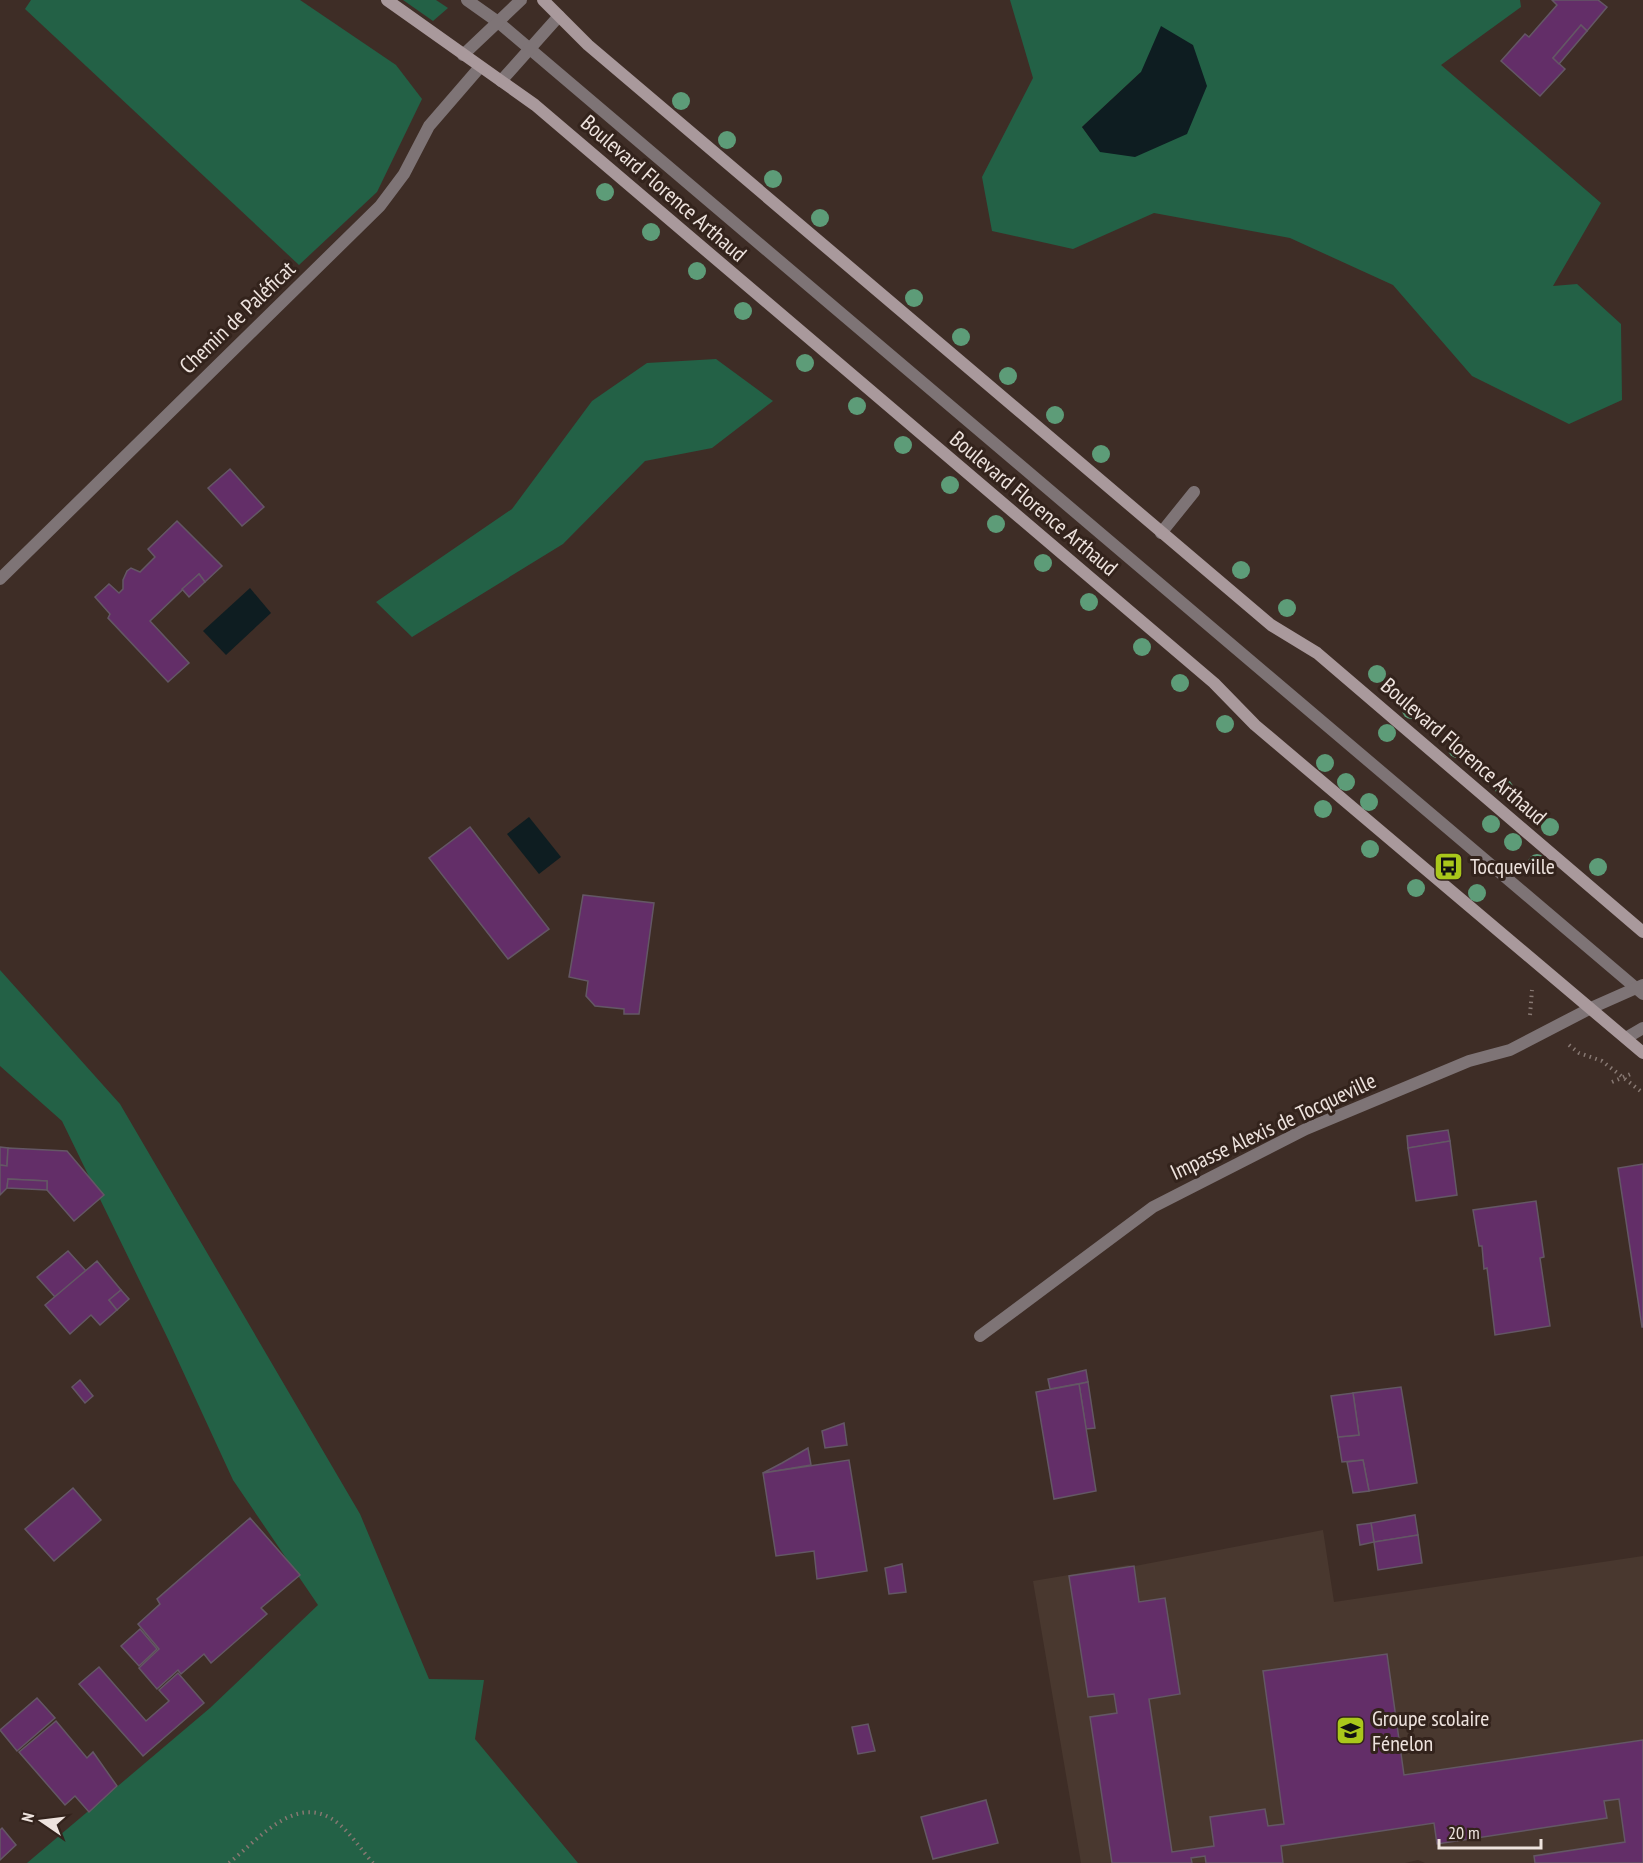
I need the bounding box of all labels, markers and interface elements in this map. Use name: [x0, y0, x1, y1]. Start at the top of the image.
street label: Boulevard Florence Arthaud: [575, 108, 753, 268]
street label: Chemin de Paléficat: [173, 255, 301, 379]
street label: Boulevard Florence Arthaud: [944, 425, 1124, 581]
street label: Boulevard Florence Arthaud: [1375, 671, 1553, 831]
bus stop icon: Tocqueville: [1433, 850, 1465, 882]
place label: Tocqueville: [1470, 852, 1555, 880]
street label: Impasse Alexis de Tocqueville: [1166, 1066, 1380, 1186]
place label: Groupe scolaire Fénelon: [1372, 1704, 1489, 1757]
school or university icon: Groupe scolaire Fénelon: [1335, 1715, 1367, 1747]
north arrow: [12, 1791, 72, 1851]
text: N: [17, 1811, 38, 1824]
scale bar: [1439, 1812, 1541, 1850]
text: 20 m: [1448, 1821, 1480, 1844]

